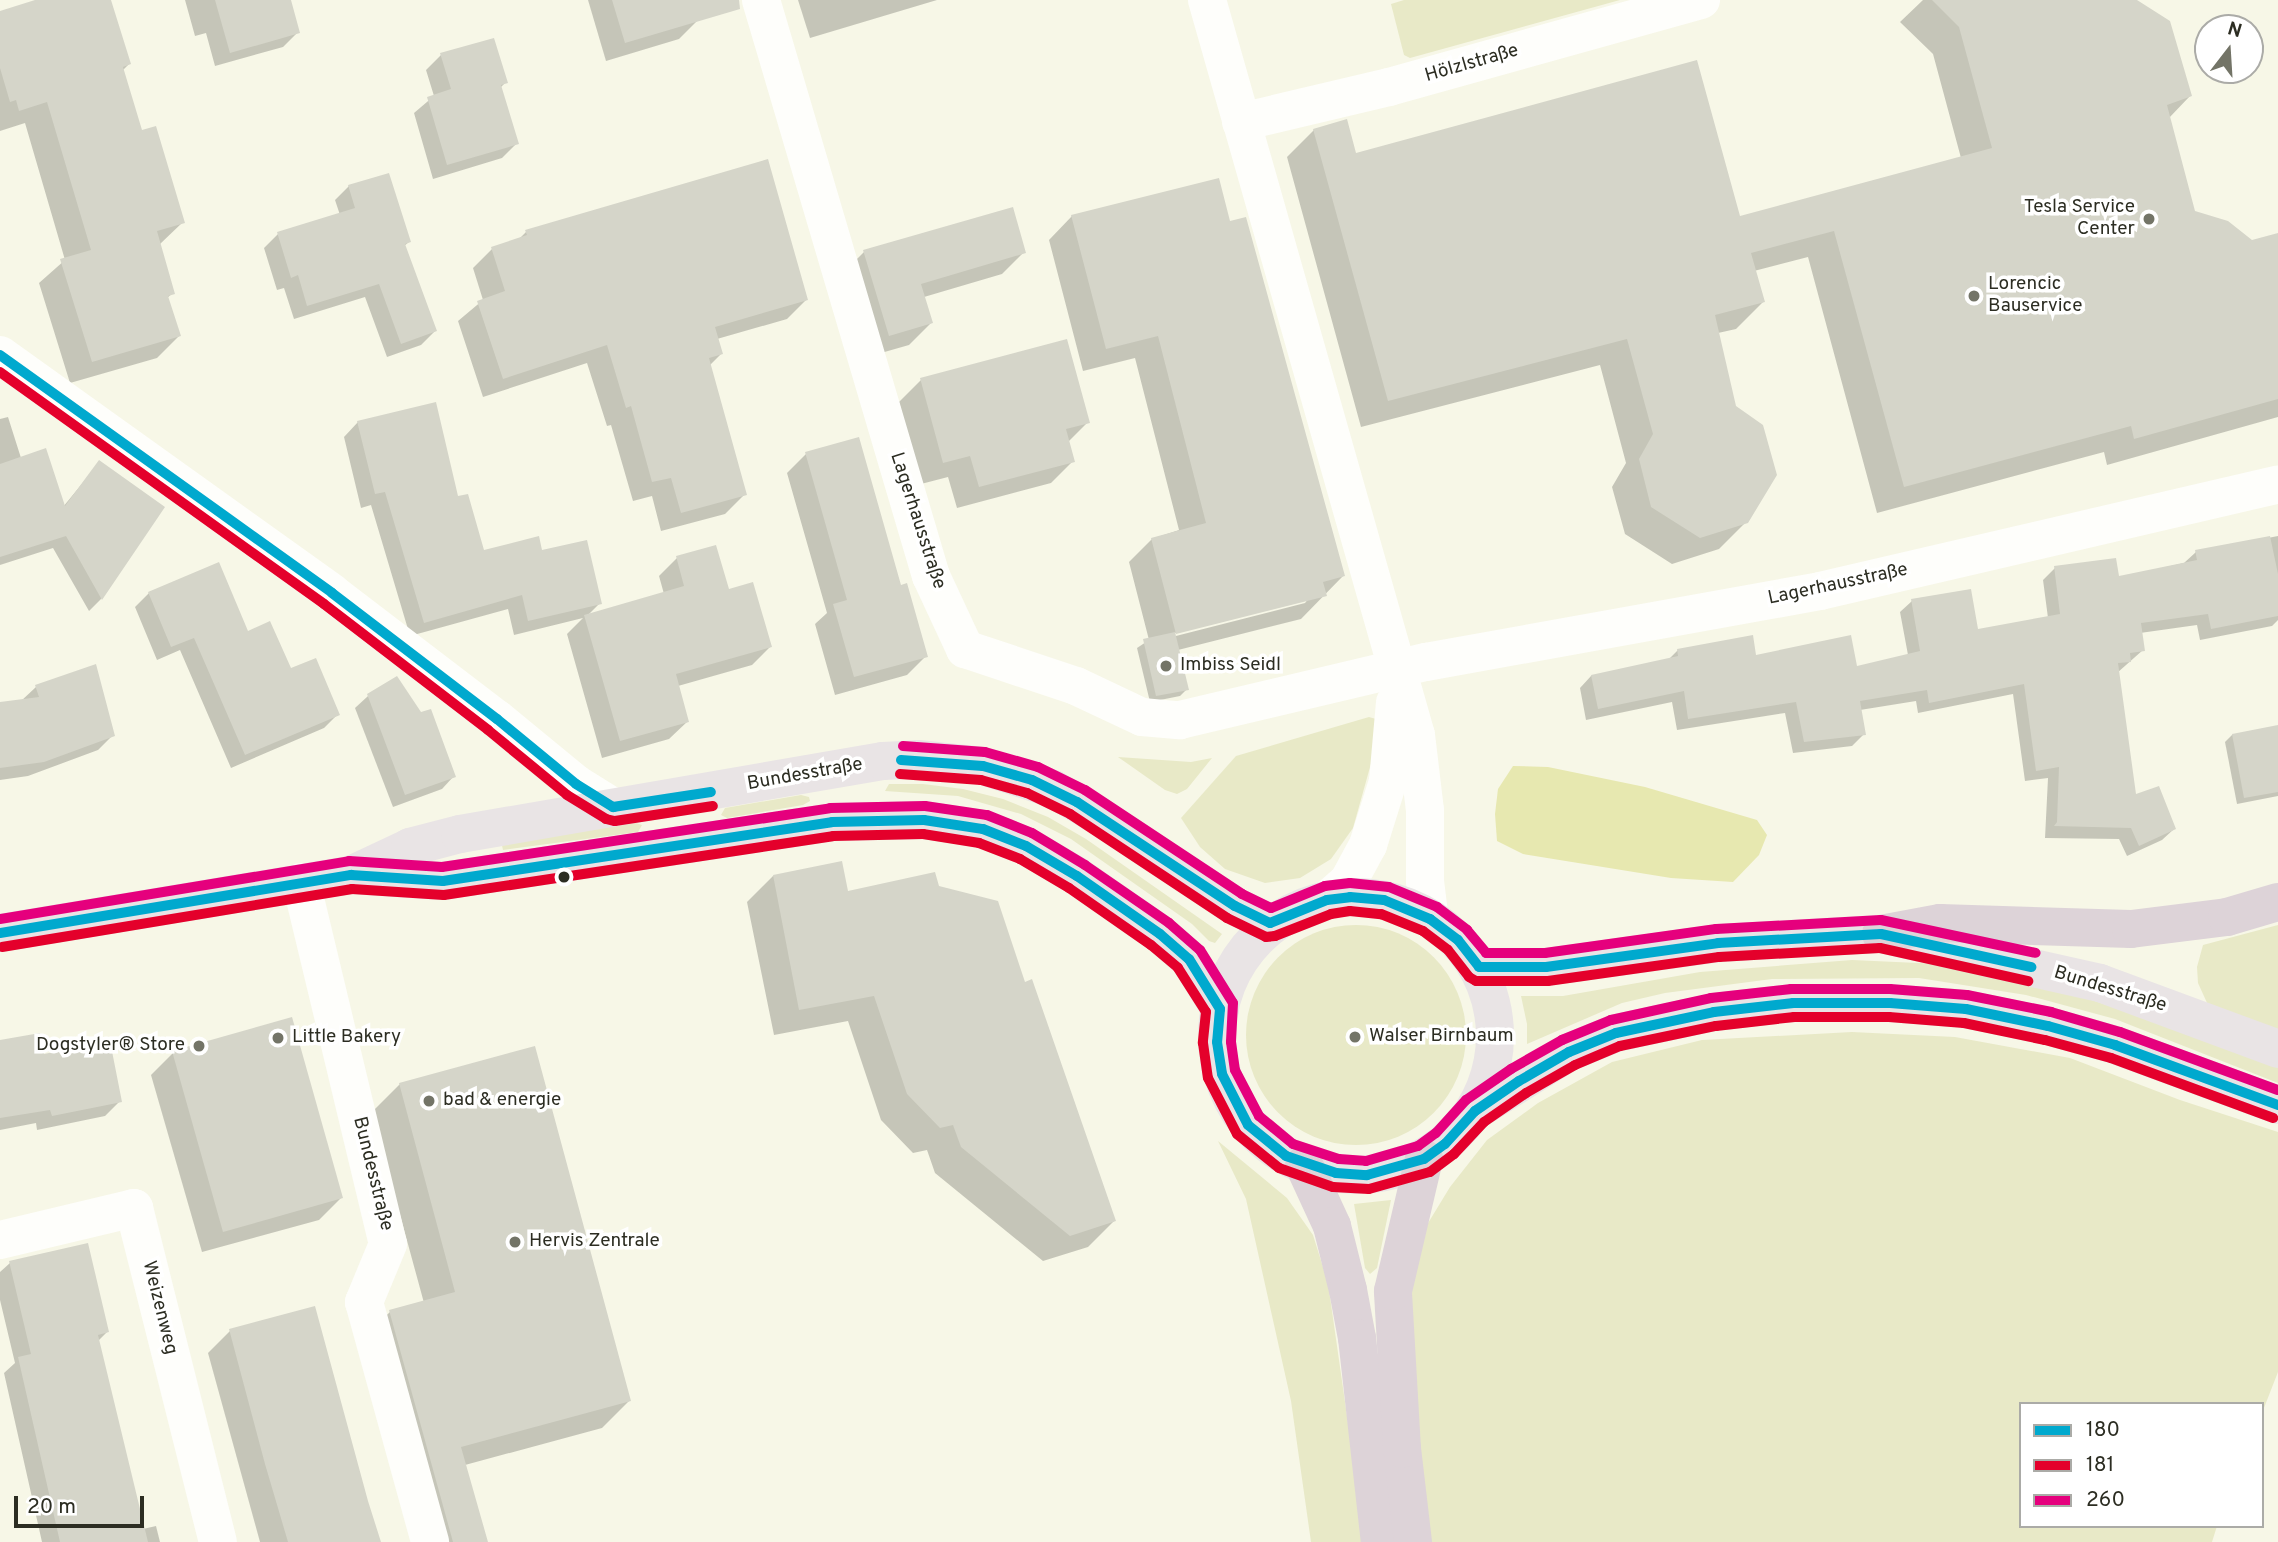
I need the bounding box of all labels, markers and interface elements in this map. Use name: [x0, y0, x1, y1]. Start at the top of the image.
north arrow: [2194, 14, 2264, 84]
text: N: [2225, 17, 2245, 44]
street label: Hölzlstraße: [1423, 40, 1521, 88]
place label: Tesla Service Center: [2024, 197, 2135, 241]
marker: Tesla Service Center: [2141, 211, 2157, 227]
place label: Lorencic Bauservice: [1988, 274, 2082, 318]
marker: Lorencic Bauservice: [1966, 288, 1982, 304]
street label: Lagerhausstraße: [884, 450, 950, 592]
street label: Lagerhausstraße: [1766, 559, 1910, 611]
place label: Imbiss Seidl: [1180, 655, 1281, 677]
marker: Imbiss Seidl: [1158, 658, 1174, 674]
street label: Bundesstraße: [746, 754, 864, 796]
unlabelled marker: [557, 870, 571, 884]
street label: Bundesstraße: [2051, 962, 2169, 1018]
place label: Walser Birnbaum: [1369, 1026, 1514, 1048]
place label: Little Bakery: [292, 1027, 401, 1049]
marker: Walser Birnbaum: [1347, 1029, 1363, 1045]
marker: Little Bakery: [270, 1030, 286, 1046]
place label: Dogstyler® Store: [36, 1035, 185, 1057]
marker: Dogstyler® Store: [191, 1038, 207, 1054]
place label: bad & energie: [443, 1090, 561, 1112]
marker: bad & energie: [421, 1093, 437, 1109]
street label: Bundesstraße: [347, 1115, 397, 1233]
place label: Hervis Zentrale: [529, 1231, 660, 1253]
marker: Hervis Zentrale: [507, 1234, 523, 1250]
street label: Weizenweg: [136, 1259, 182, 1357]
legend: [2019, 1402, 2264, 1528]
text: 180: [2086, 1417, 2120, 1444]
text: 181: [2086, 1452, 2114, 1479]
scale bar: [18, 1482, 147, 1526]
text: 260: [2086, 1487, 2125, 1514]
text: 20 m: [27, 1494, 76, 1521]

